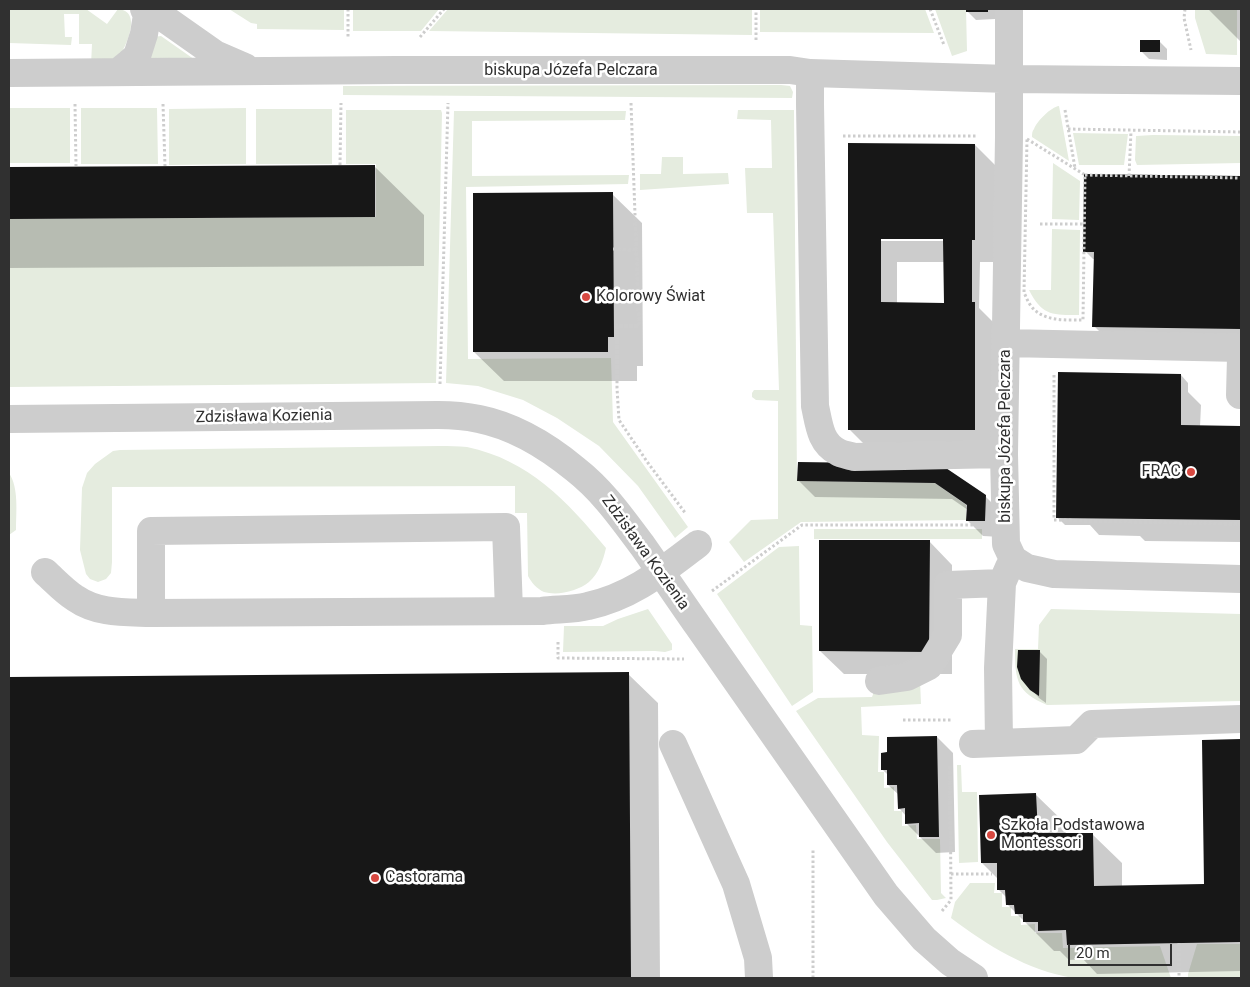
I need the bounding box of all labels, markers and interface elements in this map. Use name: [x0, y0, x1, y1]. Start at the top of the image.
street label: biskupa Józefa Pelczara: [484, 61, 658, 81]
place label: Kolorowy Świat: [596, 287, 705, 307]
marker: Kolorowy Świat: [580, 291, 592, 303]
street label: biskupa Józefa Pelczara: [996, 349, 1016, 523]
street label: Zdzisława Kozienia: [195, 406, 333, 428]
place label: FRAC: [1142, 462, 1181, 482]
marker: FRAC: [1185, 466, 1197, 478]
street label: Zdzisława Kozienia: [597, 492, 693, 614]
place label: Szkoła Podstawowa Montessori: [1001, 816, 1145, 854]
marker: Szkoła Podstawowa Montessori: [985, 829, 997, 841]
place label: Castorama: [385, 868, 463, 888]
marker: Castorama: [369, 872, 381, 884]
scale bar: [1070, 934, 1174, 966]
text: 20 m: [1076, 944, 1110, 962]

